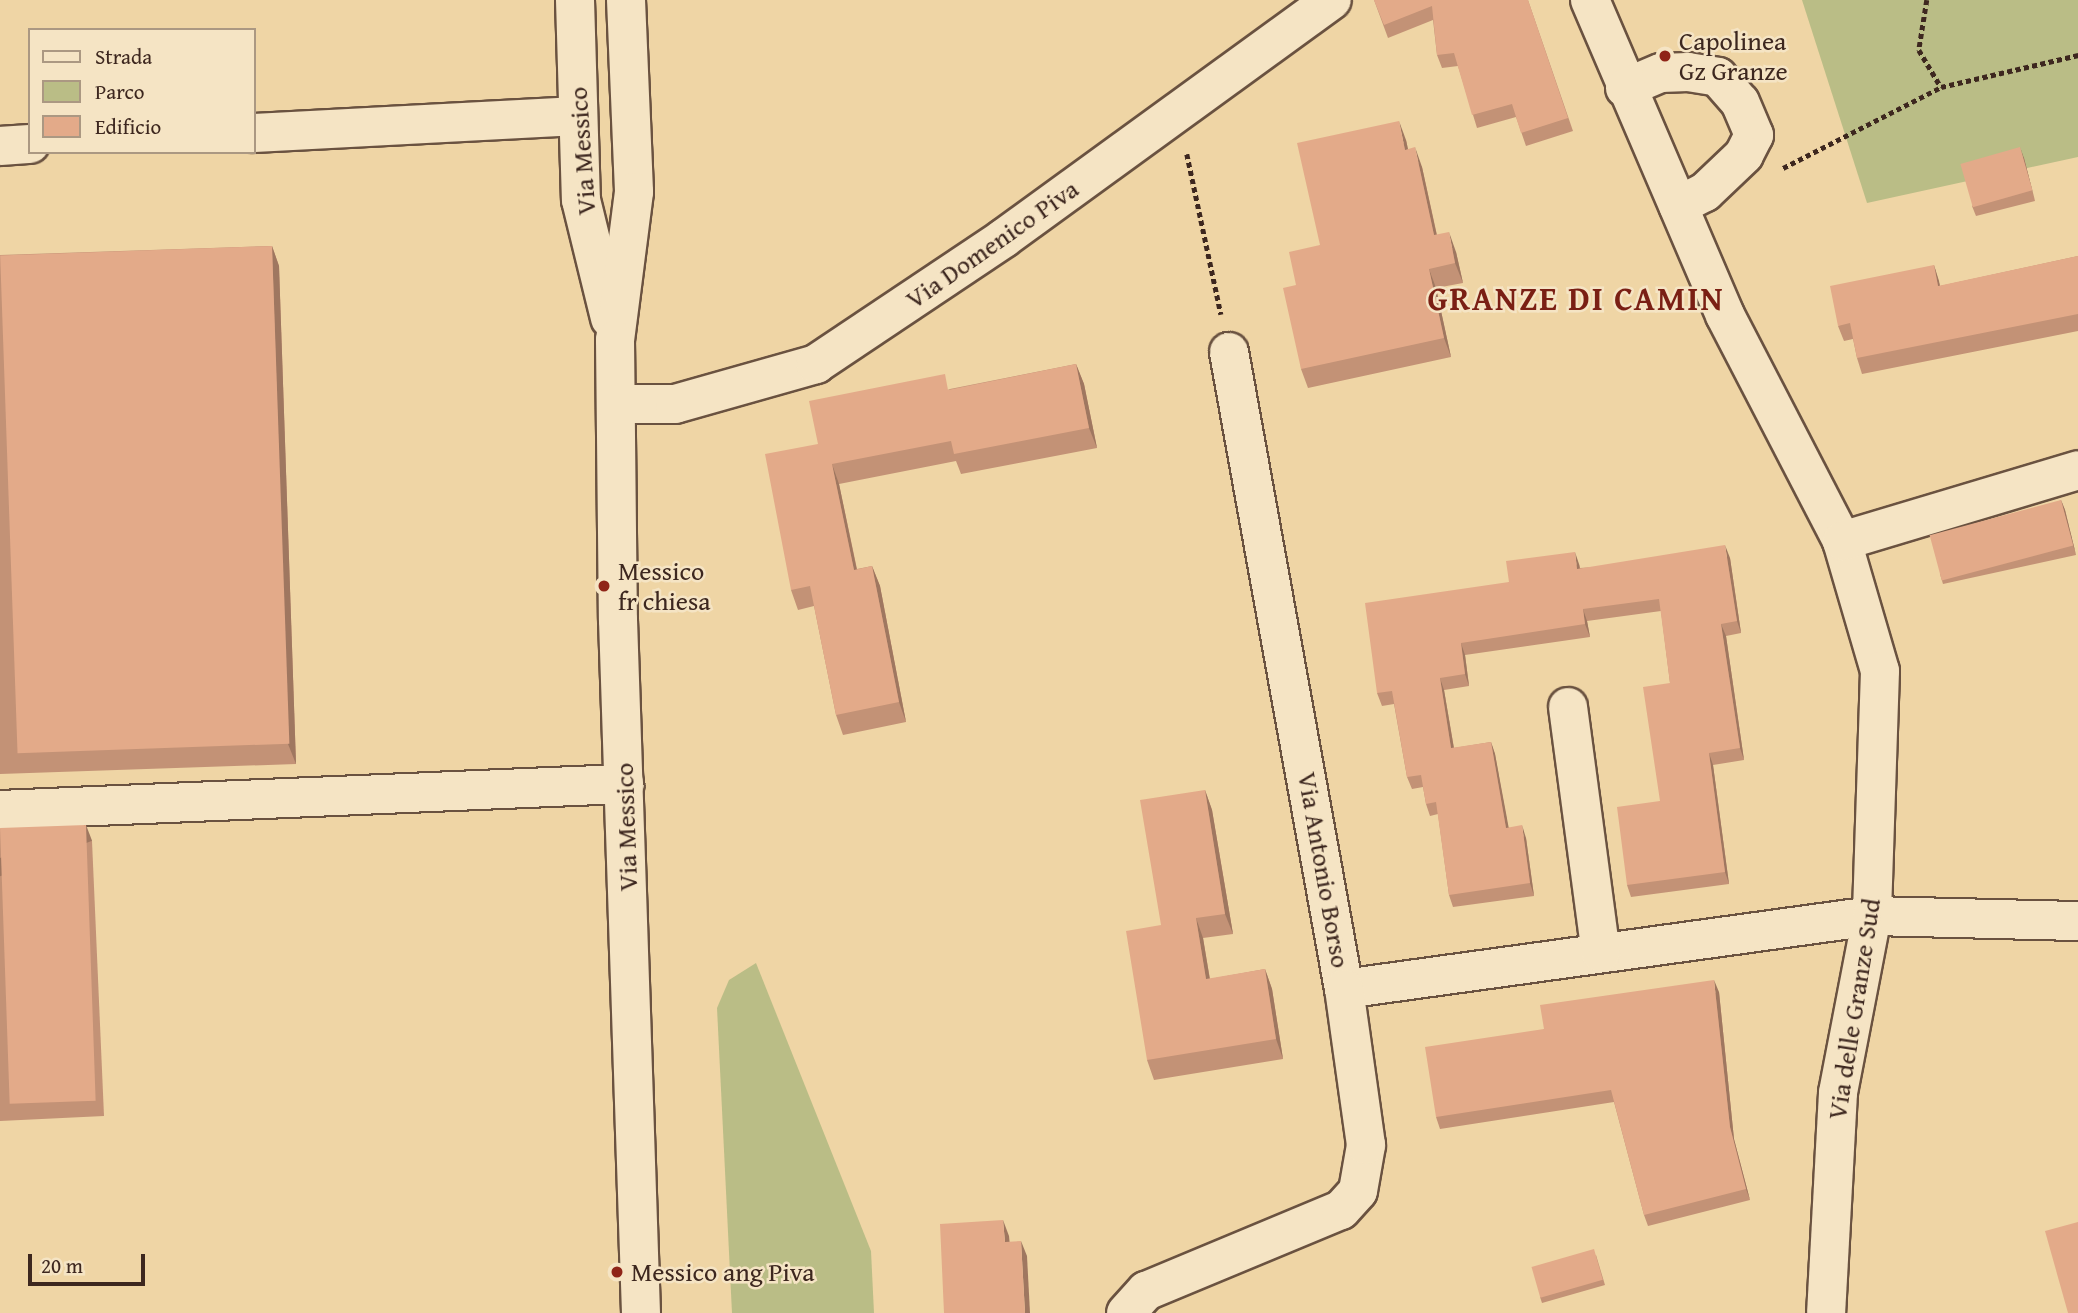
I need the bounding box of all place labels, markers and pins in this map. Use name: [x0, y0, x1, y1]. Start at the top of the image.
place label: Capolinea Gz Granze: [1679, 25, 1788, 86]
marker: Capolinea Gz Granze: [1657, 48, 1673, 64]
place label: Messico fr chiesa: [618, 555, 711, 616]
marker: Messico fr chiesa: [596, 578, 612, 594]
place label: Messico ang Piva: [631, 1256, 815, 1288]
marker: Messico ang Piva: [609, 1264, 625, 1280]

